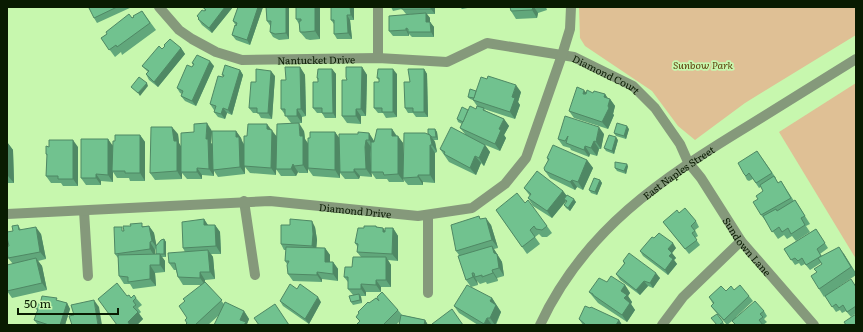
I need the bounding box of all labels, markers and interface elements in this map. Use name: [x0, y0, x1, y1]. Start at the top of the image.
street label: Diamond Court: [570, 50, 644, 97]
street label: Nantucket Drive: [277, 51, 355, 67]
park label: Sunbow Park: [673, 57, 733, 72]
street label: East Naples Street: [639, 141, 717, 202]
street label: Diamond Drive: [318, 199, 392, 221]
street label: Sundown Lane: [720, 214, 775, 279]
scale bar: [18, 290, 118, 316]
text: 50 m: [24, 294, 51, 312]

